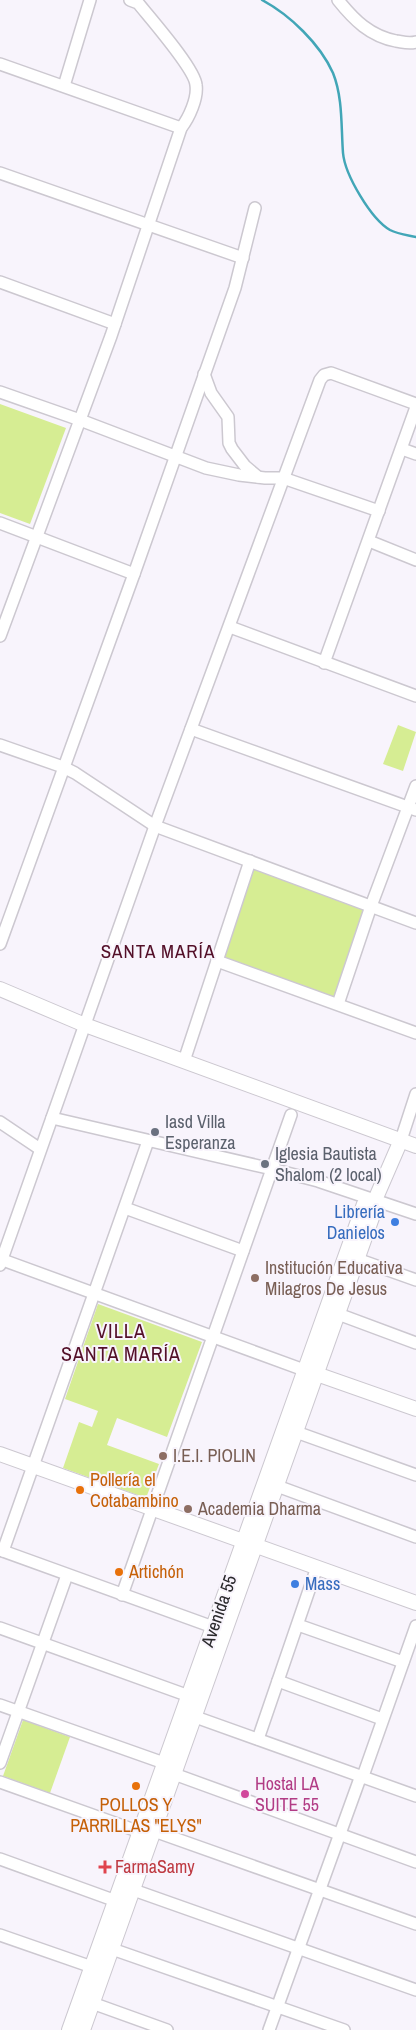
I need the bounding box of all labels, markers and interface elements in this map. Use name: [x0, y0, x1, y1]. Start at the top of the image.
district label: SANTA MARÍA: [101, 938, 215, 964]
place label: Iasd Villa Esperanza: [165, 1109, 236, 1155]
marker: Iasd Villa Esperanza: [149, 1126, 161, 1138]
place label: Iglesia Bautista Shalom (2 local): [275, 1141, 382, 1187]
marker: Iglesia Bautista Shalom (2 local): [259, 1158, 271, 1170]
place label: Librería Danielos: [327, 1199, 385, 1245]
marker: Librería Danielos: [389, 1216, 401, 1228]
place label: Institución Educativa Milagros De Jesus: [265, 1255, 403, 1301]
marker: Institución Educativa Milagros De Jesus: [249, 1272, 261, 1284]
district label: VILLA SANTA MARÍA: [61, 1317, 181, 1367]
place label: I.E.I. PIOLIN: [173, 1443, 256, 1468]
marker: I.E.I. PIOLIN: [157, 1450, 169, 1462]
place label: Pollería el Cotabambino: [90, 1467, 179, 1513]
marker: Pollería el Cotabambino: [74, 1484, 86, 1496]
place label: Academia Dharma: [197, 1496, 321, 1521]
marker: Academia Dharma: [182, 1503, 194, 1515]
place label: Artichón: [128, 1559, 184, 1584]
marker: Artichón: [113, 1566, 125, 1578]
place label: Mass: [305, 1571, 340, 1596]
street label: Avenida 55: [194, 1572, 242, 1651]
marker: Mass: [289, 1578, 301, 1590]
place label: Hostal LA SUITE 55: [255, 1771, 319, 1817]
marker: POLLOS Y PARRILLAS "ELYS": [130, 1780, 142, 1792]
marker: Hostal LA SUITE 55: [239, 1788, 251, 1800]
place label: POLLOS Y PARRILLAS "ELYS": [70, 1792, 202, 1838]
place label: FarmaSamy: [115, 1854, 195, 1879]
marker: FarmaSamy: [99, 1861, 111, 1873]

